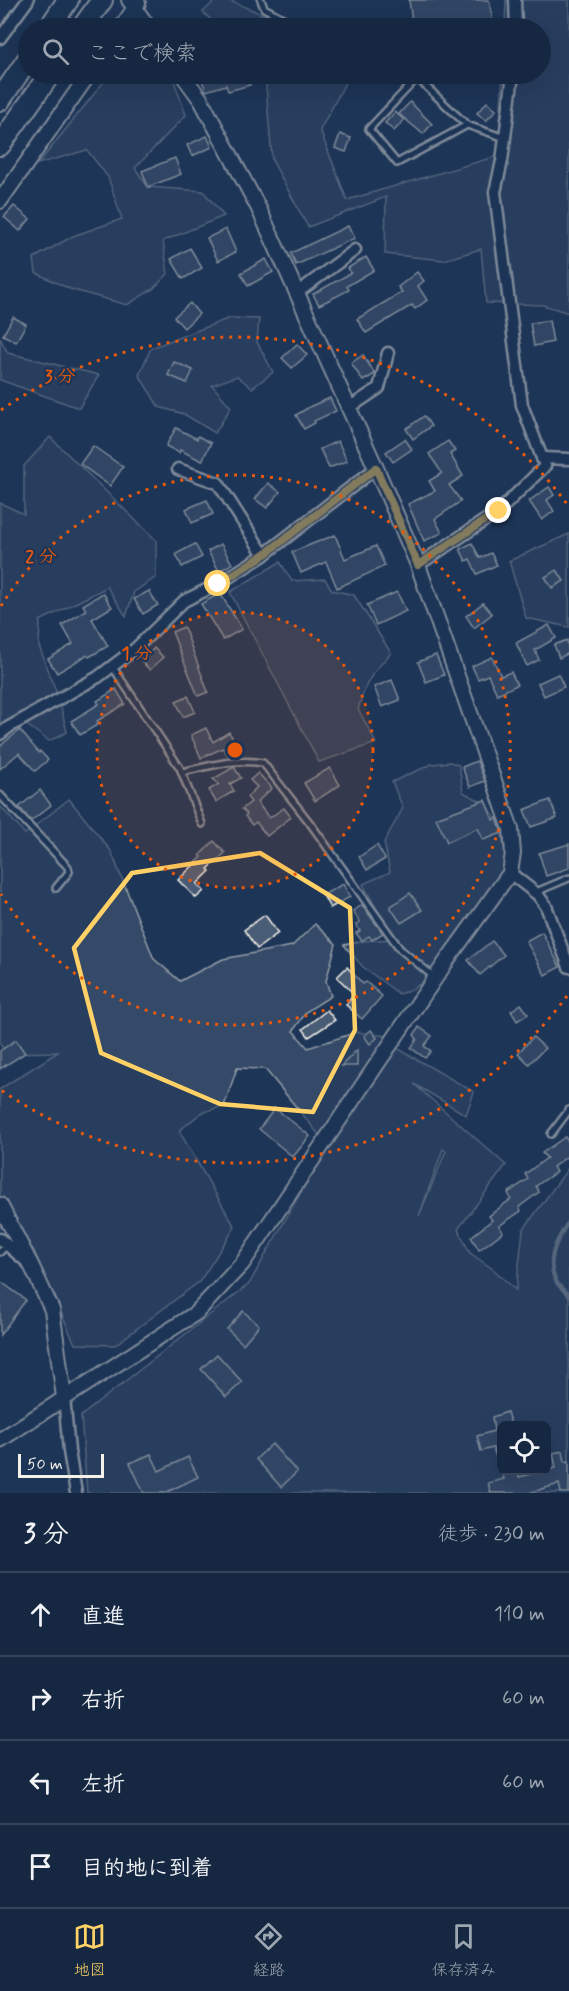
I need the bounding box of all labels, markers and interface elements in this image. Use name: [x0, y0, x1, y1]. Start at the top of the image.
search box: [18, 18, 551, 84]
icon: search: [39, 35, 72, 68]
text: ここで検索: [87, 40, 197, 68]
text: 3 分: [45, 365, 76, 389]
route end: [485, 497, 511, 523]
text: 2 分: [25, 545, 57, 569]
route start: [204, 570, 230, 596]
text: 1 分: [122, 642, 152, 666]
centre of rings: [225, 740, 245, 760]
map controls: [497, 1421, 551, 1475]
button: locate: [497, 1421, 551, 1475]
scale bar: [18, 1451, 104, 1478]
text: 50 m: [27, 1454, 63, 1475]
text: 3 分: [24, 1518, 69, 1552]
text: 徒歩 · 230 m: [438, 1521, 545, 1548]
icon: ahead: [24, 1598, 57, 1631]
text: 110 m: [494, 1601, 545, 1628]
text: 直進: [81, 1603, 125, 1631]
icon: right: [24, 1682, 57, 1715]
text: 60 m: [502, 1685, 545, 1712]
text: 右折: [81, 1687, 125, 1715]
icon: left: [24, 1766, 57, 1799]
text: 60 m: [502, 1769, 545, 1796]
text: 左折: [81, 1771, 125, 1799]
icon: arrive: [24, 1850, 57, 1883]
text: 目的地に到着: [81, 1855, 213, 1883]
tab: 地図: [73, 1920, 106, 1981]
tab: 経路: [252, 1920, 285, 1981]
tab: 保存済み: [432, 1920, 496, 1981]

